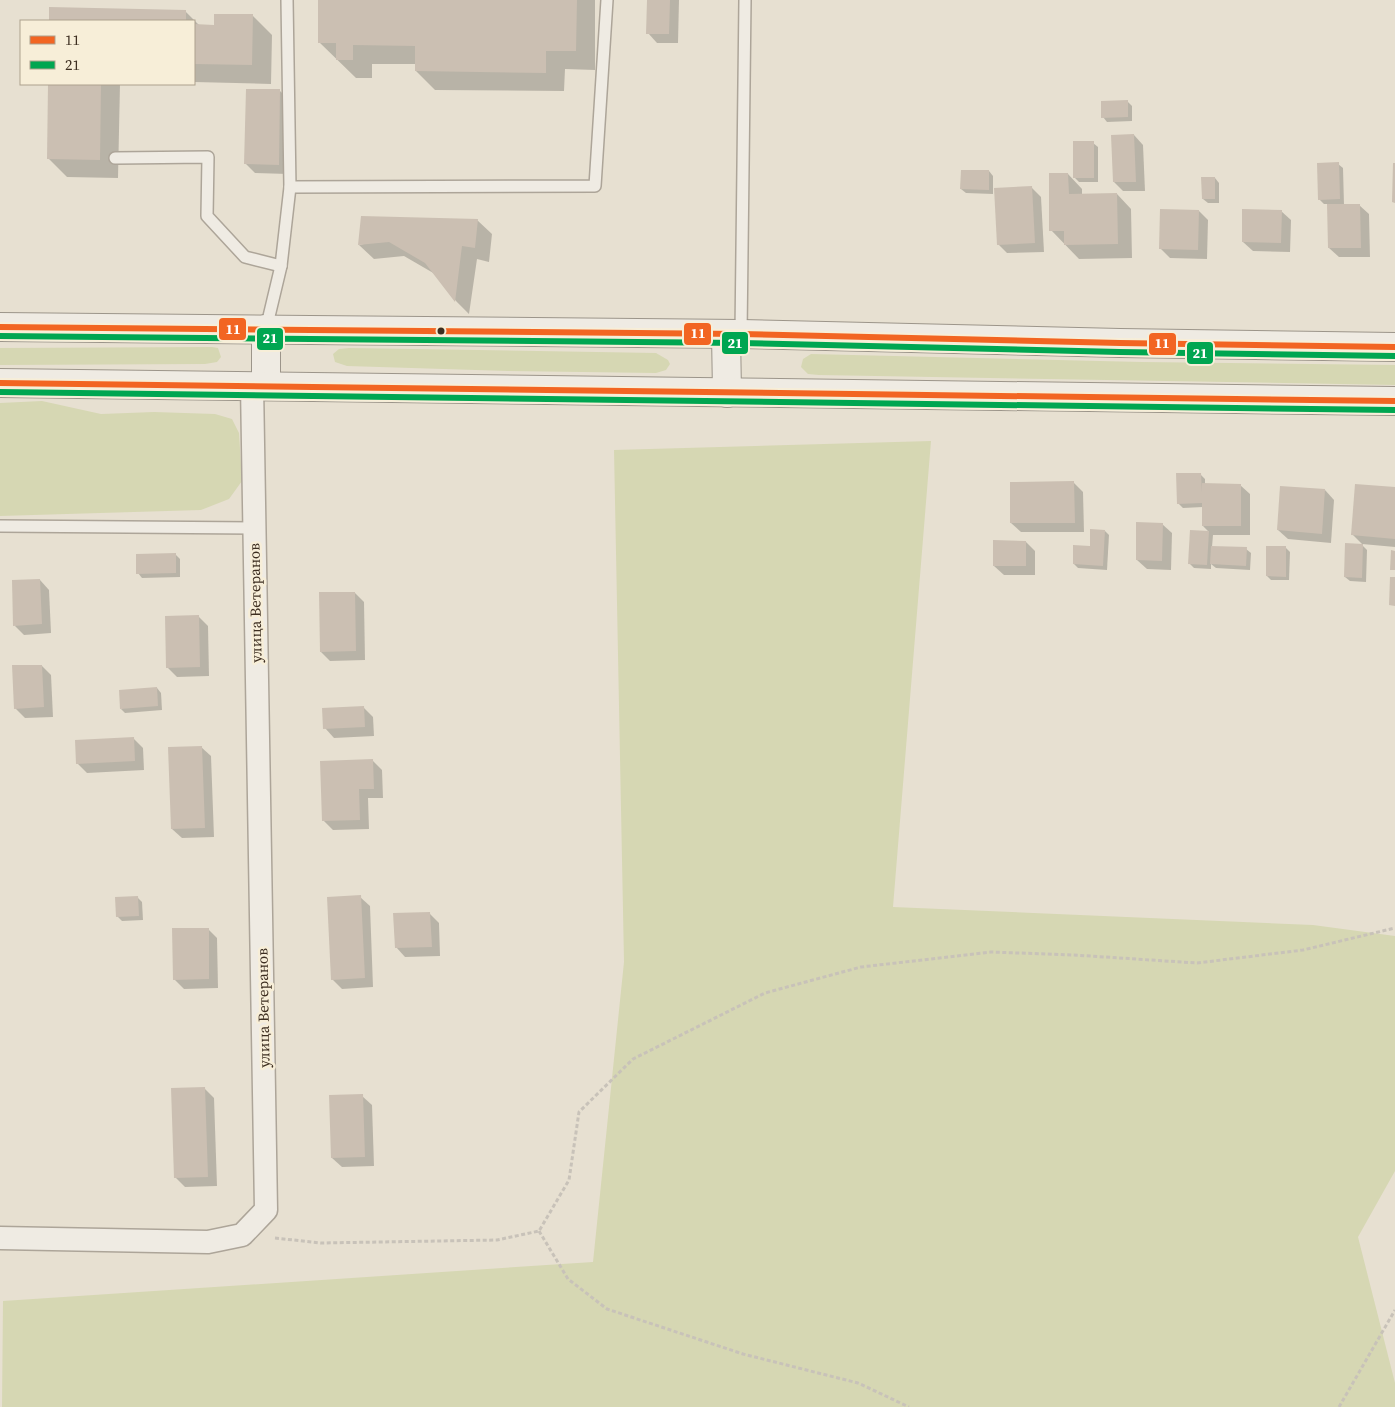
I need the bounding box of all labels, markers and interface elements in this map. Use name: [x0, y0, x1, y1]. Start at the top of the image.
legend: [20, 20, 195, 85]
text: 11: [65, 29, 80, 50]
text: 21: [65, 54, 80, 75]
line badge: 11: [218, 317, 247, 341]
text: 11: [225, 319, 241, 339]
line badge: 11: [683, 322, 712, 346]
text: 11: [690, 323, 706, 343]
unlabelled marker: [436, 326, 446, 336]
line badge: 21: [256, 327, 284, 351]
text: 21: [262, 328, 278, 348]
line badge: 21: [721, 331, 749, 355]
line badge: 11: [1148, 332, 1177, 356]
text: 21: [727, 333, 743, 353]
text: 11: [1154, 333, 1170, 353]
line badge: 21: [1186, 341, 1214, 365]
text: 21: [1192, 343, 1208, 363]
street label: улица Ветеранов: [243, 543, 267, 663]
street label: улица Ветеранов: [251, 948, 275, 1068]

